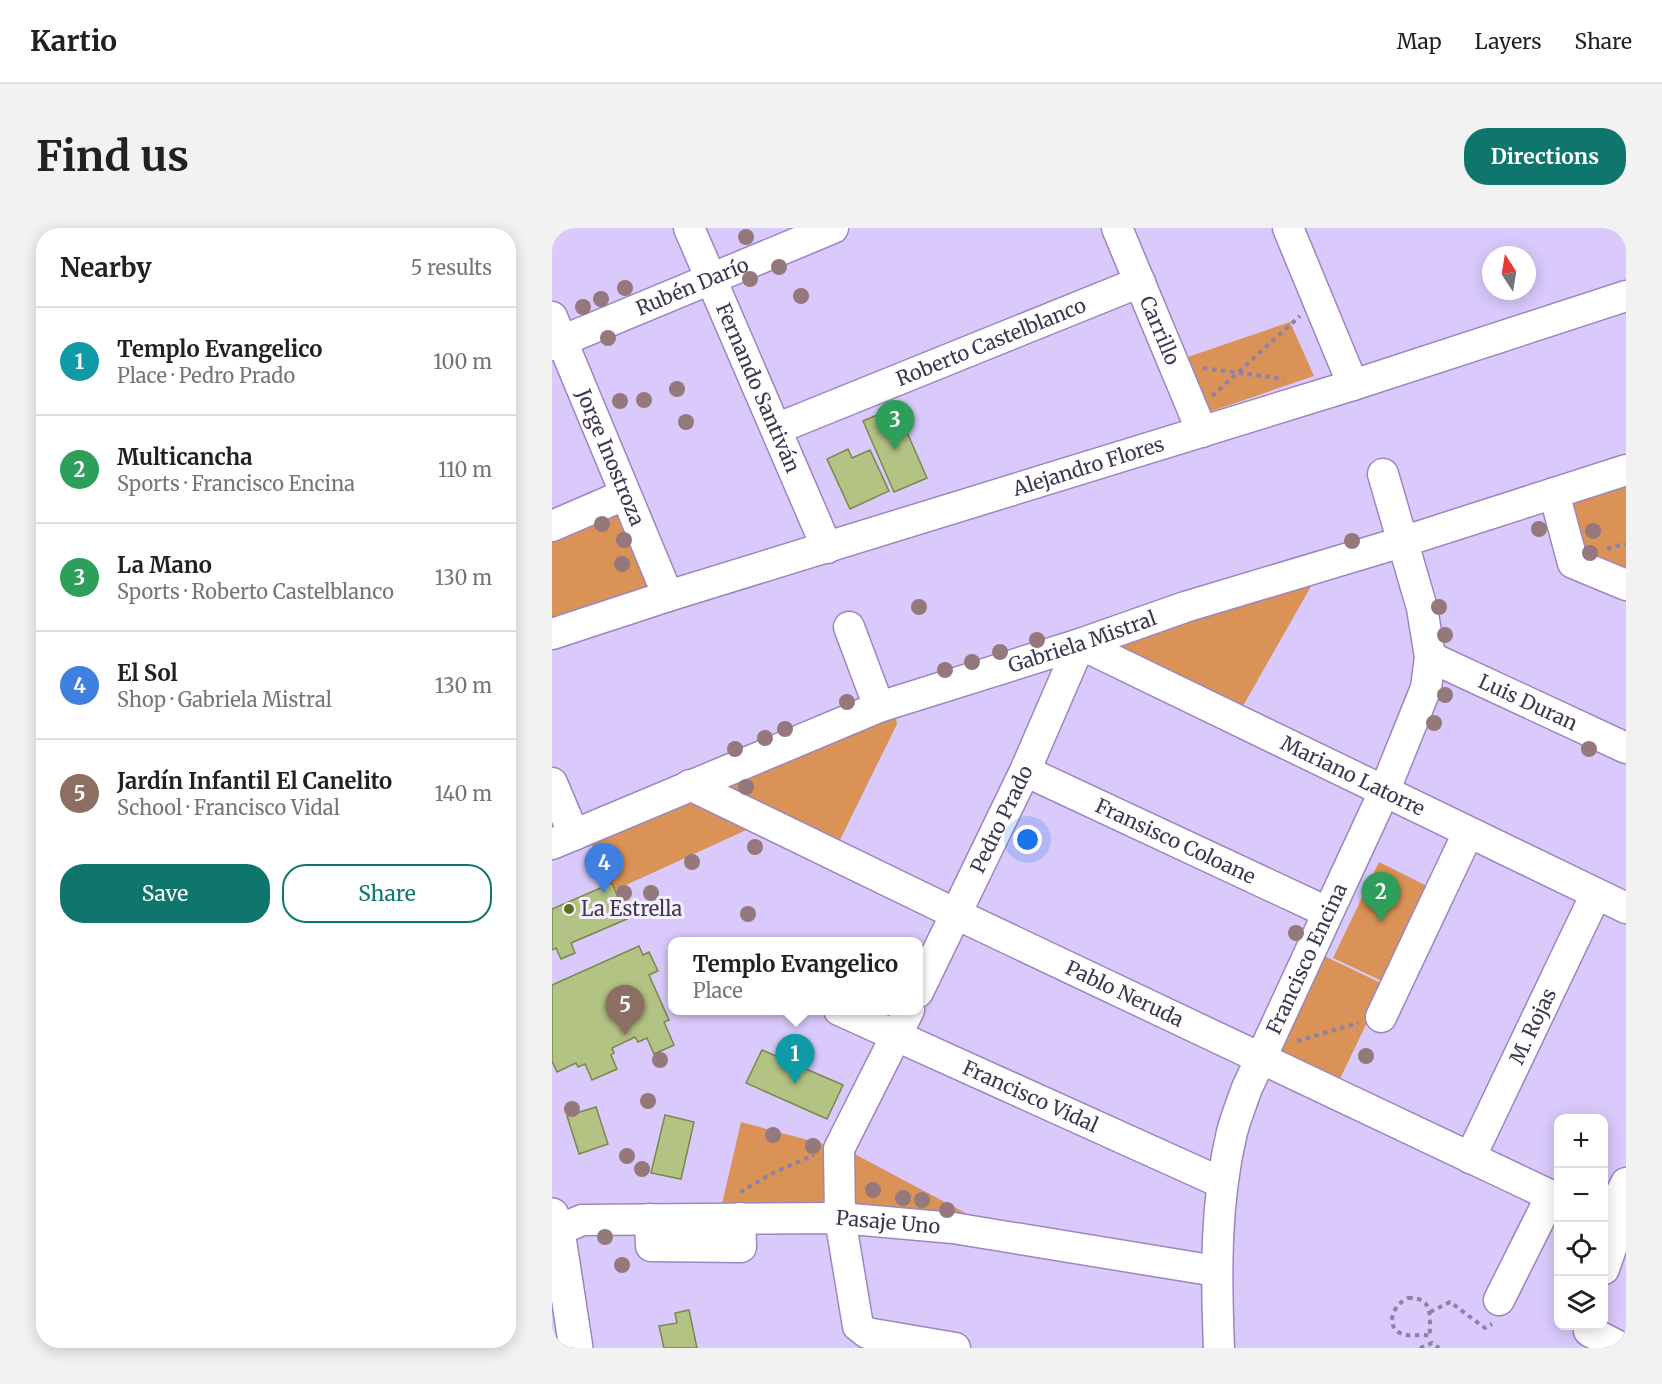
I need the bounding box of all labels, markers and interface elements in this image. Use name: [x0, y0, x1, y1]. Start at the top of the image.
text: Kartio: [30, 23, 117, 59]
text: Map: [1397, 28, 1442, 55]
text: Layers: [1475, 28, 1542, 55]
text: Share: [1575, 28, 1632, 55]
button: Directions: [1464, 128, 1626, 185]
text: Find us: [36, 130, 189, 182]
north arrow: [1482, 246, 1536, 300]
text: Nearby: [60, 251, 152, 284]
street label: Rubén Darío: [632, 251, 752, 321]
text: 5 results: [411, 255, 492, 280]
street label: Roberto Castelblanco: [892, 292, 1090, 391]
street label: Carrillo: [1135, 292, 1186, 369]
street label: Fernando Santiván: [711, 299, 806, 476]
text: Templo Evangelico: [117, 335, 322, 363]
text: 1: [75, 349, 84, 374]
text: 100 m: [433, 349, 492, 374]
text: Place · Pedro Prado: [117, 363, 295, 388]
street label: Jorge Inostroza: [571, 384, 650, 530]
pin: 3: [876, 400, 914, 450]
street label: Alejandro Flores: [1009, 431, 1167, 501]
text: Multicancha: [117, 443, 253, 471]
text: 2: [74, 457, 85, 482]
text: 110 m: [438, 457, 492, 482]
text: Sports · Francisco Encina: [117, 471, 355, 496]
text: La Mano: [117, 551, 212, 579]
text: 3: [74, 565, 85, 590]
text: 130 m: [435, 565, 492, 590]
text: Sports · Roberto Castelblanco: [117, 579, 394, 604]
street label: Gabriela Mistral: [1005, 605, 1159, 678]
text: El Sol: [117, 659, 178, 687]
street label: Luis Duran: [1475, 668, 1582, 736]
text: 4: [73, 673, 86, 698]
text: 130 m: [435, 673, 492, 698]
text: Shop · Gabriela Mistral: [117, 687, 332, 712]
street label: Mariano Latorre: [1277, 730, 1429, 821]
street label: Pedro Prado: [965, 761, 1038, 877]
text: Jardín Infantil El Canelito: [117, 767, 392, 795]
text: 5: [74, 781, 85, 806]
text: 140 m: [435, 781, 492, 806]
street label: Fransisco Coloane: [1092, 793, 1260, 889]
text: School · Francisco Vidal: [117, 795, 340, 820]
your location: [1013, 825, 1042, 854]
pin: 4: [584, 844, 624, 893]
button: Save: [60, 864, 270, 923]
button: Share: [282, 864, 492, 923]
pin: 2: [1362, 872, 1400, 922]
street label: Francisco Encina: [1261, 879, 1352, 1038]
place label: La Estrella: [581, 896, 682, 921]
marker: La Estrella: [562, 902, 576, 916]
popup: [668, 937, 923, 1015]
text: Templo Evangelico: [693, 950, 898, 978]
street label: Pablo Neruda: [1062, 955, 1188, 1032]
text: Place: [693, 978, 743, 1003]
street label: M. Rojas: [1504, 984, 1561, 1068]
pin: 5: [606, 986, 644, 1035]
pin: 1: [776, 1034, 814, 1084]
street label: Francisco Vidal: [959, 1055, 1102, 1137]
map controls: [1554, 1114, 1608, 1330]
button: +: [1554, 1114, 1608, 1168]
button: −: [1554, 1168, 1608, 1222]
street label: Pasaje Uno: [835, 1205, 942, 1239]
button: locate: [1554, 1222, 1608, 1276]
button: layers: [1554, 1276, 1608, 1330]

